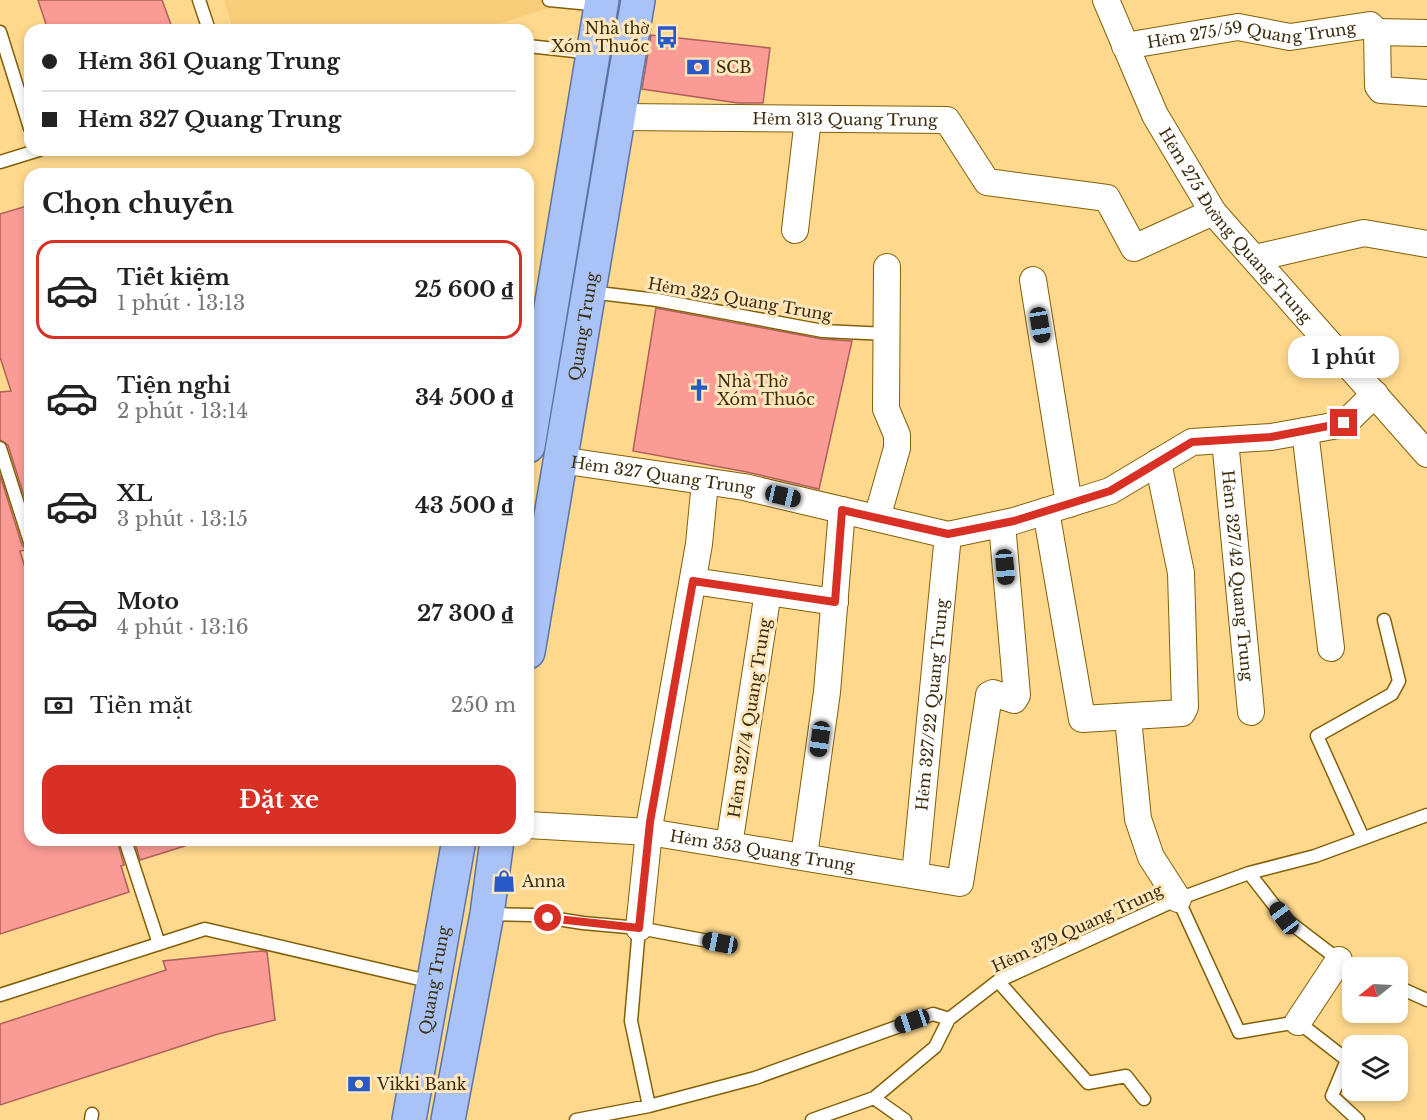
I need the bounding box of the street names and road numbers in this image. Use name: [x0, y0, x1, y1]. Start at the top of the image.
street label: Hẻm 275/59 Quang Trung: [1145, 16, 1357, 52]
street label: Hẻm 313 Quang Trung: [752, 108, 938, 130]
street label: Hẻm 275 Đường Quang Trung: [1155, 124, 1317, 327]
street label: Quang Trung: [564, 270, 602, 383]
street label: Hẻm 325 Quang Trung: [646, 273, 834, 325]
street label: Hẻm 327 Quang Trung: [569, 452, 757, 499]
street label: Hẻm 327/42 Quang Trung: [1218, 469, 1258, 682]
street label: Hẻm 327/22 Quang Trung: [911, 598, 952, 812]
street label: Hẻm 327/4 Quang Trung: [723, 616, 775, 819]
street label: Hẻm 353 Quang Trung: [668, 826, 857, 876]
street label: Hẻm 379 Quang Trung: [988, 879, 1166, 976]
street label: Quang Trung: [414, 924, 454, 1036]

